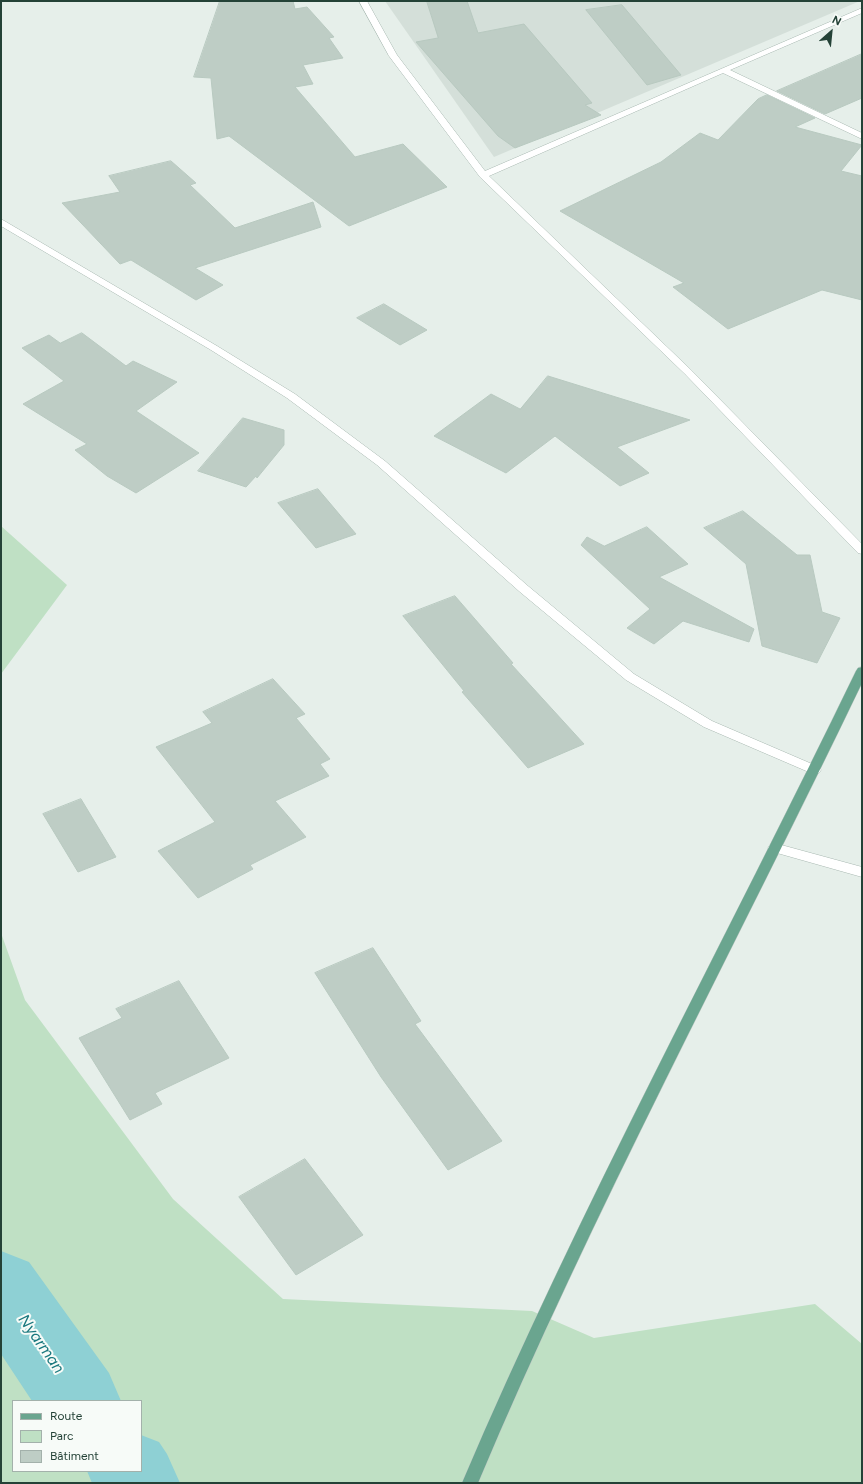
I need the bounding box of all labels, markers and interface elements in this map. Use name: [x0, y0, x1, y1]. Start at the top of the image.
north arrow: [811, 12, 851, 52]
text: N: [830, 13, 843, 29]
water label: Nyarman: [14, 1311, 68, 1377]
legend: [12, 1400, 142, 1472]
text: Route: [50, 1409, 82, 1423]
text: Parc: [50, 1429, 74, 1443]
text: Bâtiment: [50, 1449, 99, 1463]

